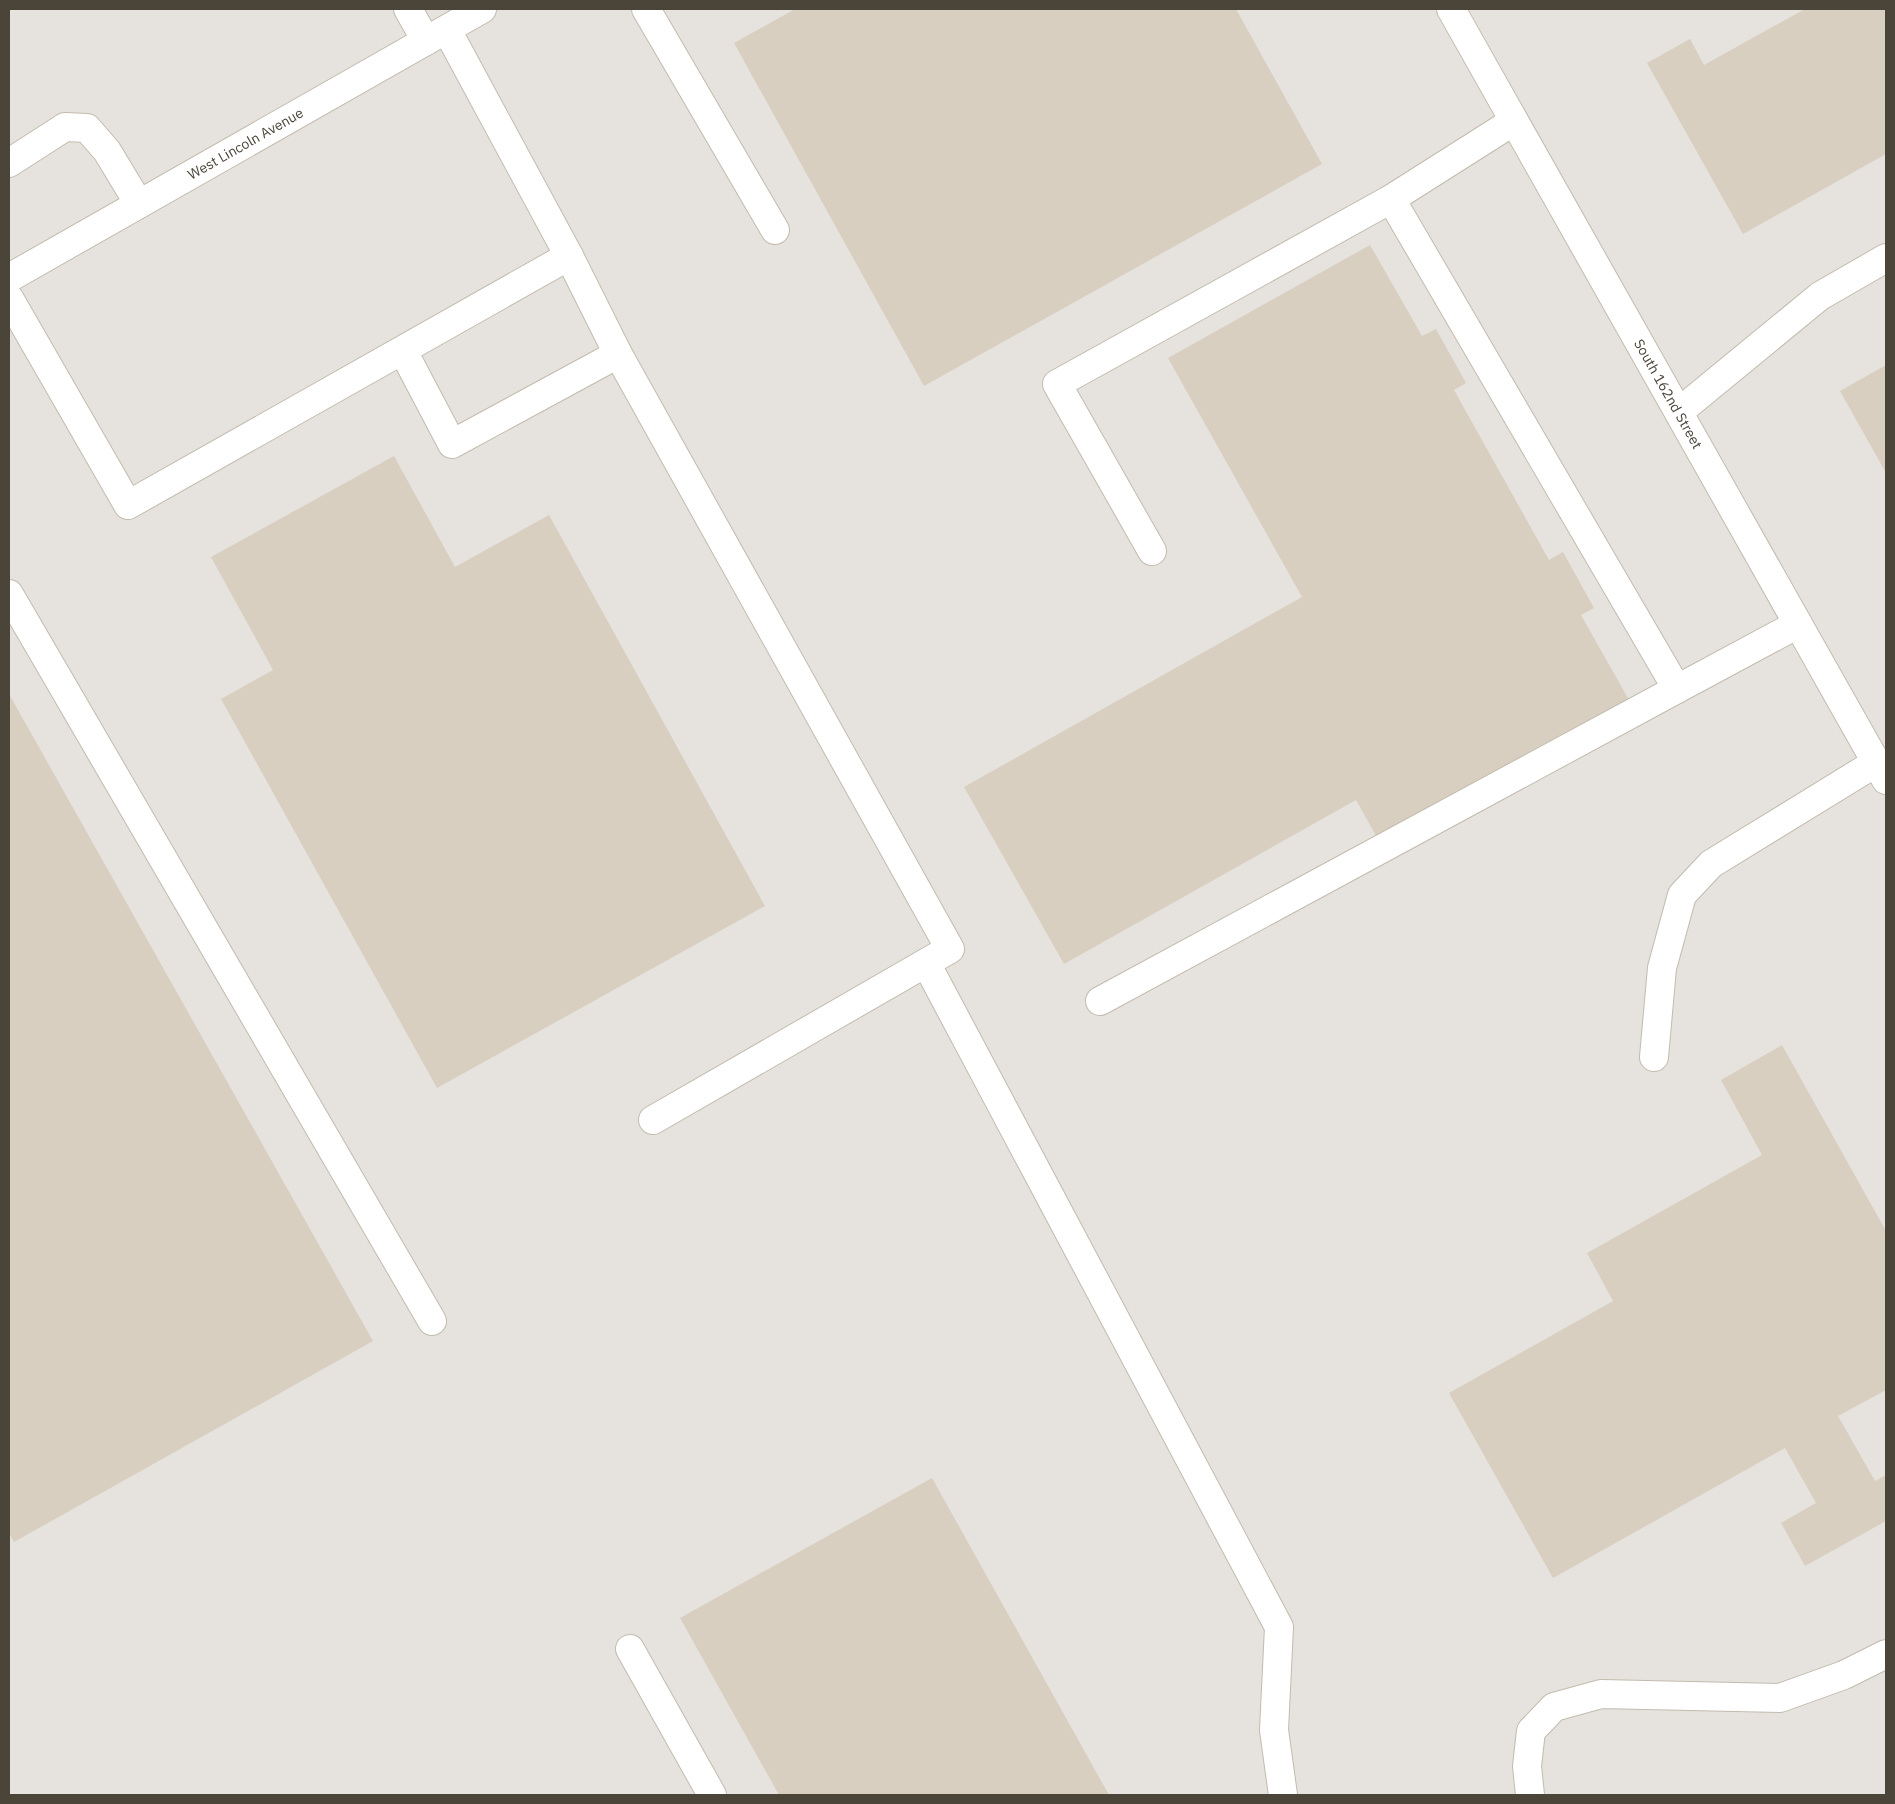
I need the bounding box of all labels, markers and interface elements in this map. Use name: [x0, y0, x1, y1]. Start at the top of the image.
street label: West Lincoln Avenue: [184, 103, 307, 184]
street label: South 162nd Street: [1630, 336, 1706, 452]

